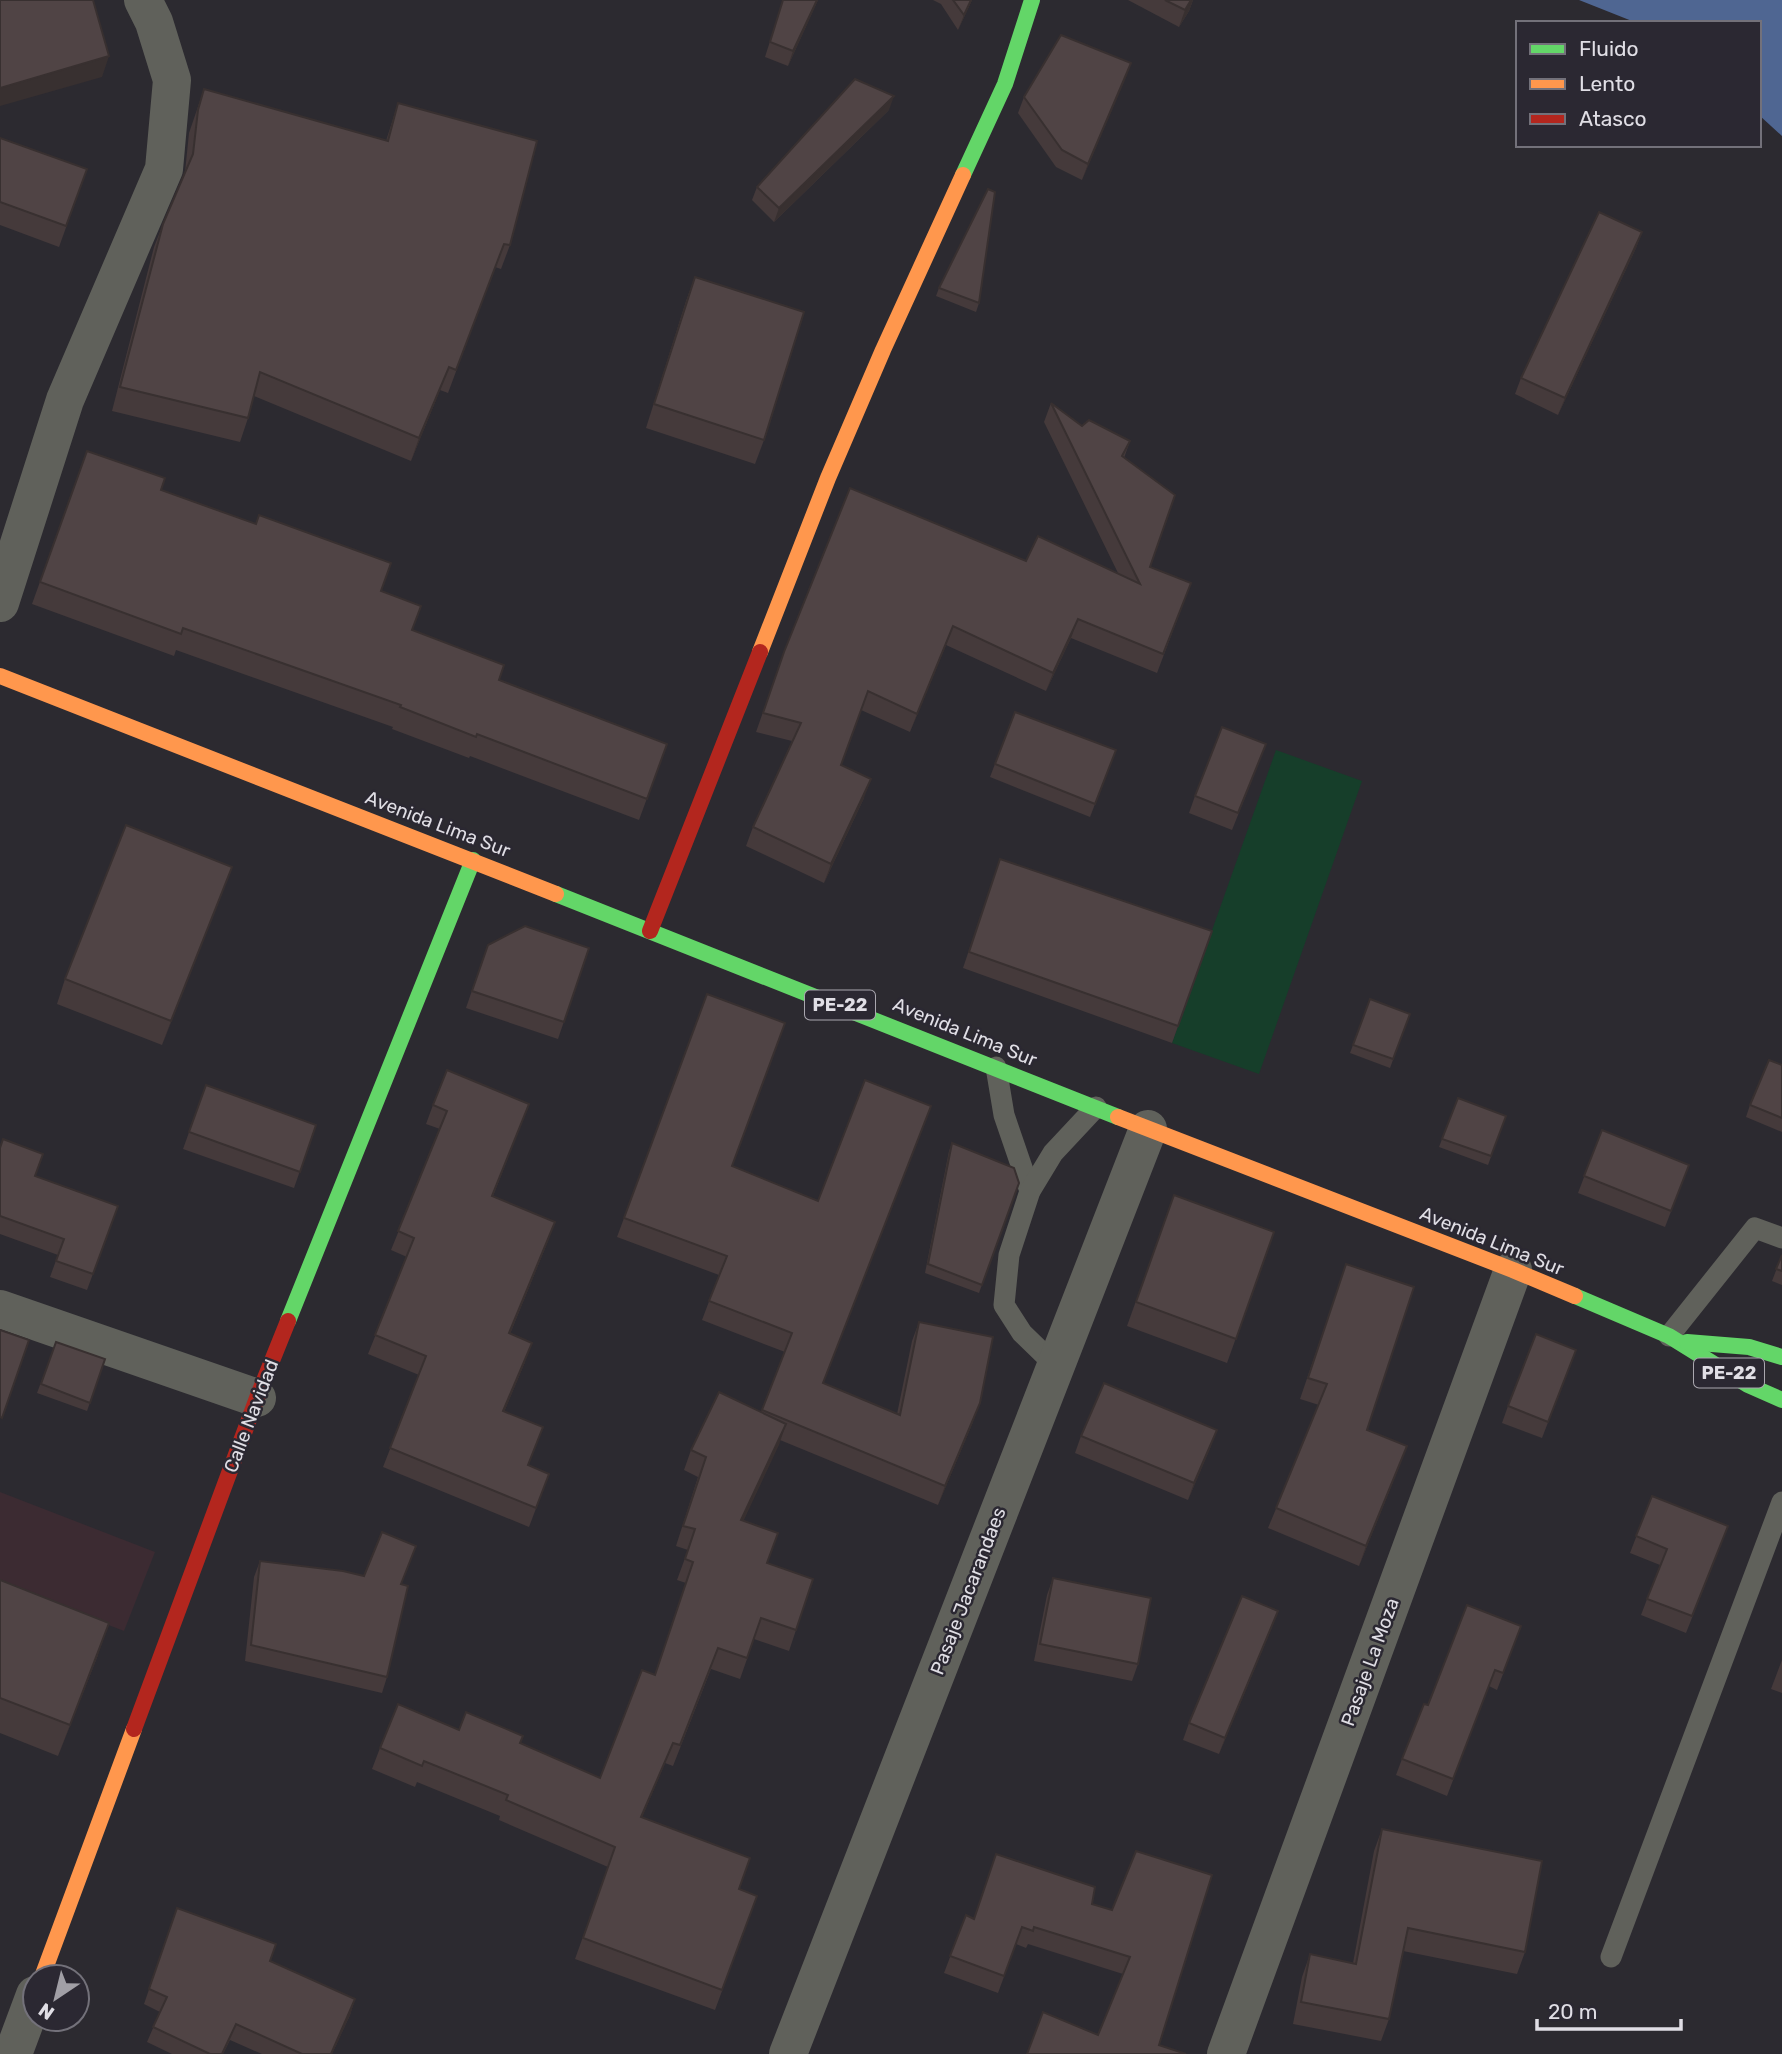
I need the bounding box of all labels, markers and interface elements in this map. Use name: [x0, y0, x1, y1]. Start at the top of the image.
legend: [1516, 21, 1761, 147]
text: Fluido: [1579, 36, 1639, 61]
text: Lento: [1579, 71, 1635, 96]
text: Atasco: [1579, 106, 1647, 131]
street label: Avenida Lima Sur: [362, 786, 514, 862]
road number: PE-22: [805, 990, 875, 1020]
street label: Avenida Lima Sur: [890, 993, 1041, 1072]
street label: Avenida Lima Sur: [1417, 1202, 1568, 1281]
street label: Calle Navidad: [219, 1356, 283, 1476]
road number: PE-22: [1694, 1358, 1764, 1388]
street label: Pasaje Jacarandaes: [925, 1504, 1011, 1678]
street label: Pasaje La Moza: [1336, 1595, 1404, 1729]
north arrow: [21, 1963, 91, 2033]
scale bar: [1537, 1988, 1680, 2032]
text: N: [34, 1998, 59, 2025]
text: 20 m: [1548, 1999, 1597, 2024]

